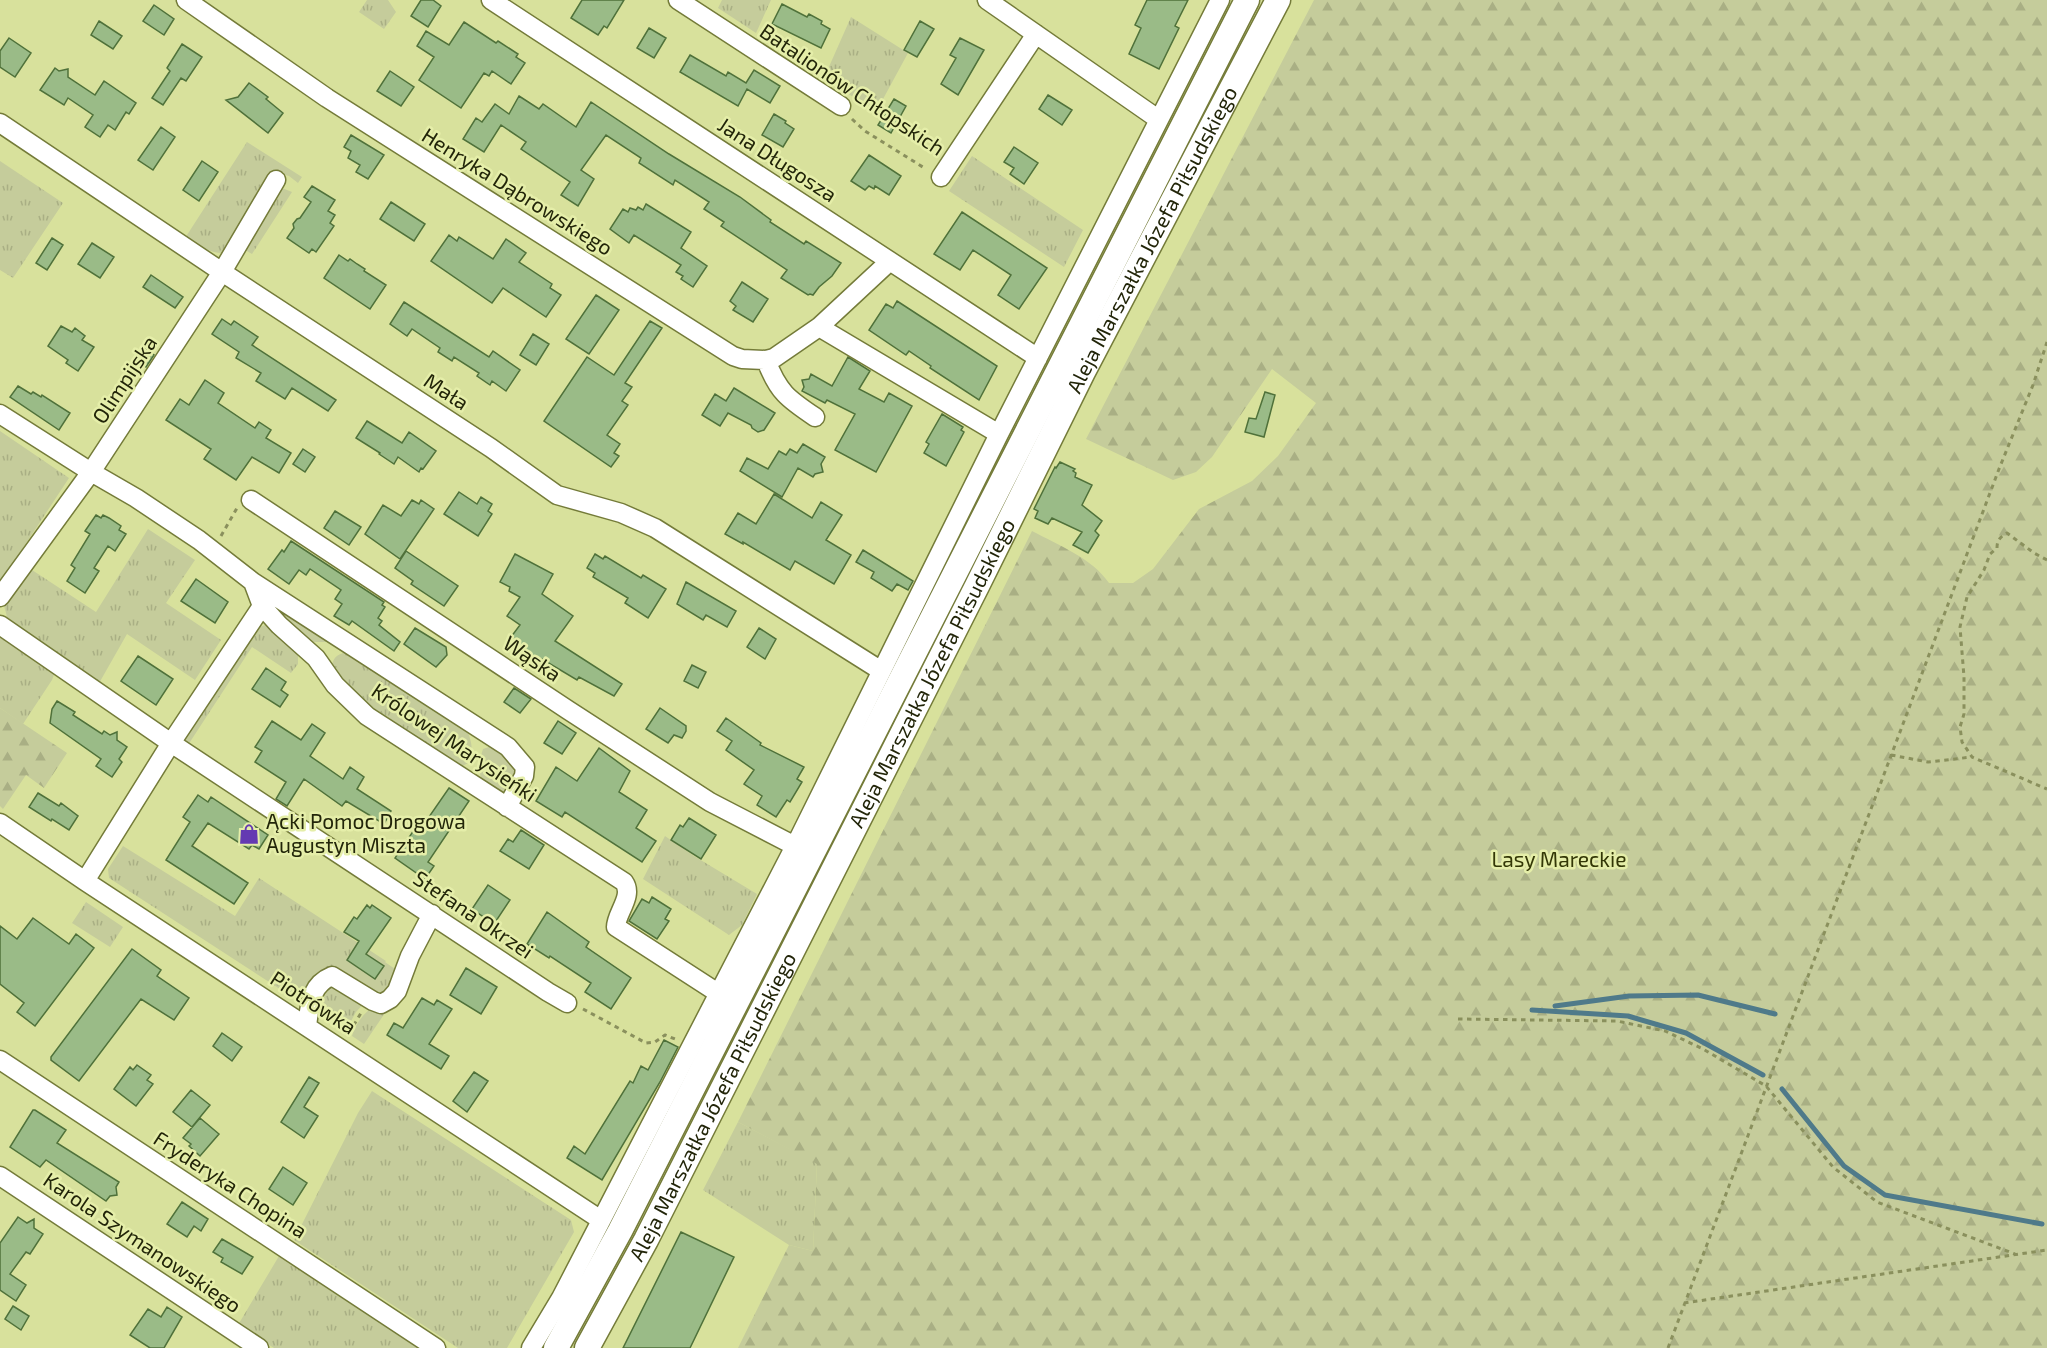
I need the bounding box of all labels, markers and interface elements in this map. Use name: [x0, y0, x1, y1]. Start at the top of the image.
street label: Batalionów Chłopskich: [756, 18, 950, 160]
street label: Aleja Marszałka Józefa Piłsudskiego: [1061, 82, 1242, 397]
street label: Jana Długosza: [714, 111, 842, 206]
street label: Henryka Dąbrowskiego: [418, 122, 618, 260]
street label: Olimpijska: [86, 331, 162, 428]
street label: Mała: [420, 367, 474, 414]
street label: Aleja Marszałka Józefa Piłsudskiego: [843, 514, 1019, 831]
street label: Wąska: [499, 629, 566, 686]
street label: Królowej Marysieńki: [367, 677, 542, 807]
place label: Ącki Pomoc Drogowa Augustyn Miszta: [266, 808, 466, 857]
shop icon: Ącki Pomoc Drogowa Augustyn Miszta: [237, 822, 261, 846]
park label: Lasy Mareckie: [1491, 846, 1627, 871]
street label: Stefana Okrzei: [409, 864, 539, 963]
street label: Aleja Marszałka Józefa Piłsudskiego: [623, 948, 800, 1265]
street label: Piotrówka: [266, 965, 361, 1039]
street label: Fryderyka Chopina: [150, 1125, 312, 1243]
street label: Karola Szymanowskiego: [39, 1166, 246, 1317]

